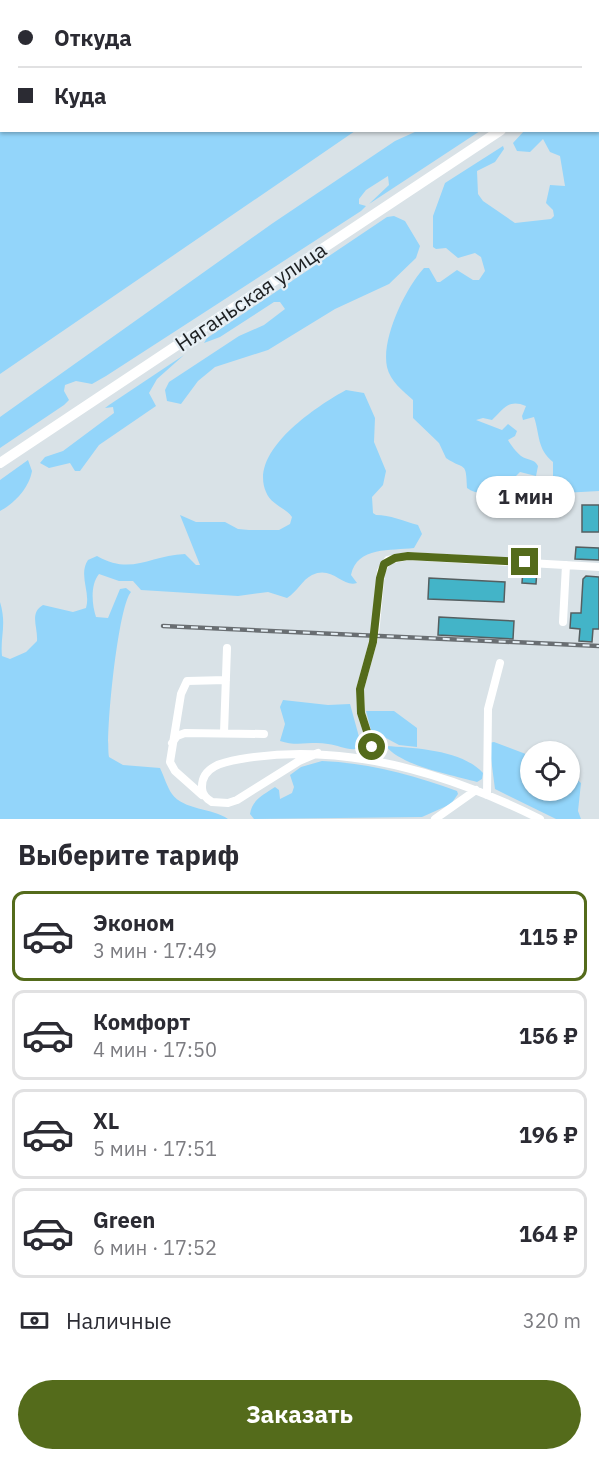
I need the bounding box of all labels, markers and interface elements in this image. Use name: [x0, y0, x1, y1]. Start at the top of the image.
text: Откуда: [54, 23, 132, 52]
text: Куда: [54, 81, 107, 110]
street label: Няганьская улица: [169, 235, 332, 357]
callout: 1 мин: [476, 475, 574, 517]
text: 1 мин: [498, 483, 553, 510]
route end: [511, 548, 538, 575]
route start: [358, 733, 385, 760]
map controls: [520, 741, 580, 801]
button: locate: [520, 741, 580, 801]
text: Выберите тариф: [18, 837, 239, 872]
text: Эконом: [93, 908, 175, 937]
icon: car: [21, 909, 75, 963]
text: 115 ₽: [519, 922, 578, 951]
text: 3 мин · 17:49: [93, 937, 217, 964]
text: Комфорт: [93, 1007, 190, 1036]
icon: car: [21, 1008, 75, 1062]
text: 156 ₽: [519, 1021, 578, 1050]
text: 4 мин · 17:50: [93, 1036, 217, 1063]
text: XL: [93, 1106, 119, 1135]
icon: car: [21, 1107, 75, 1161]
text: 196 ₽: [519, 1120, 578, 1149]
text: 5 мин · 17:51: [93, 1135, 217, 1162]
text: Green: [93, 1205, 155, 1234]
icon: car: [21, 1206, 75, 1260]
text: 164 ₽: [519, 1219, 578, 1248]
text: 6 мин · 17:52: [93, 1234, 217, 1261]
icon: cash: [18, 1304, 51, 1337]
text: Наличные: [66, 1306, 172, 1335]
text: 320 m: [523, 1307, 581, 1334]
button: Заказать: [18, 1380, 581, 1449]

